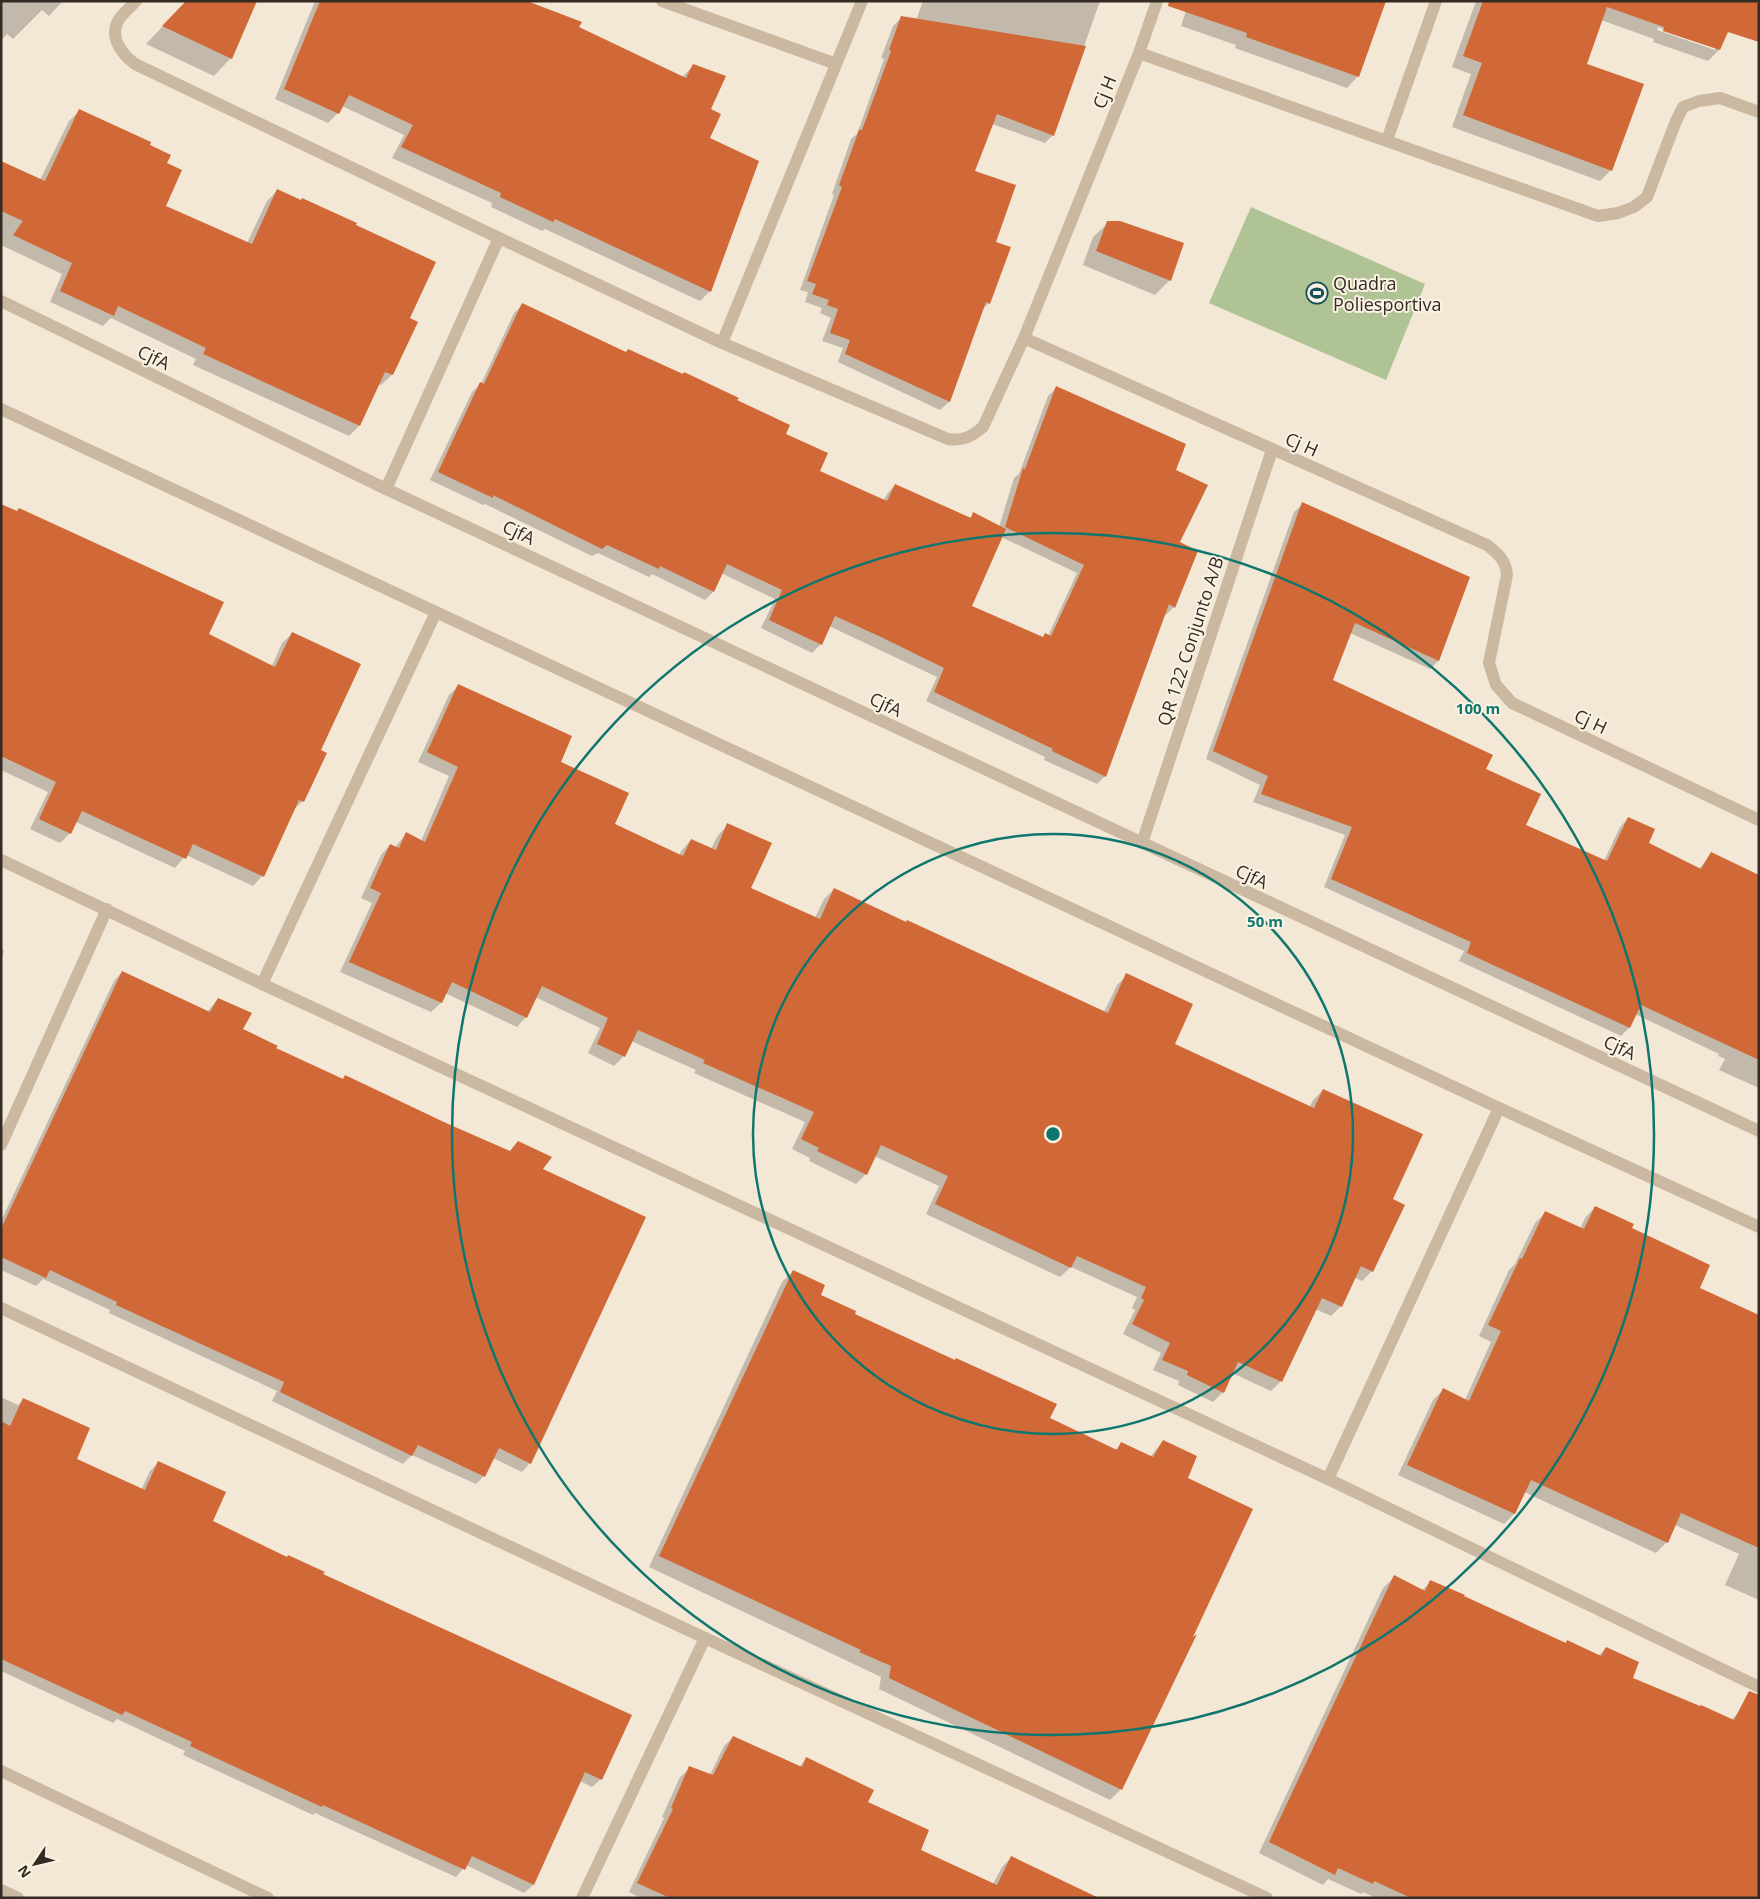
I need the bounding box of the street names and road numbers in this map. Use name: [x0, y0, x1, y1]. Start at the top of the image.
street label: Cj H: [1087, 72, 1121, 112]
street label: CjfA: [134, 339, 175, 375]
street label: Cj H: [1282, 426, 1322, 462]
street label: CjfA: [499, 514, 540, 550]
street label: QR 122 Conjunto A/B: [1151, 553, 1229, 729]
street label: CjfA: [866, 686, 907, 722]
street label: Cj H: [1571, 703, 1611, 739]
street label: CjfA: [1232, 858, 1273, 894]
street label: CjfA: [1600, 1029, 1641, 1065]

